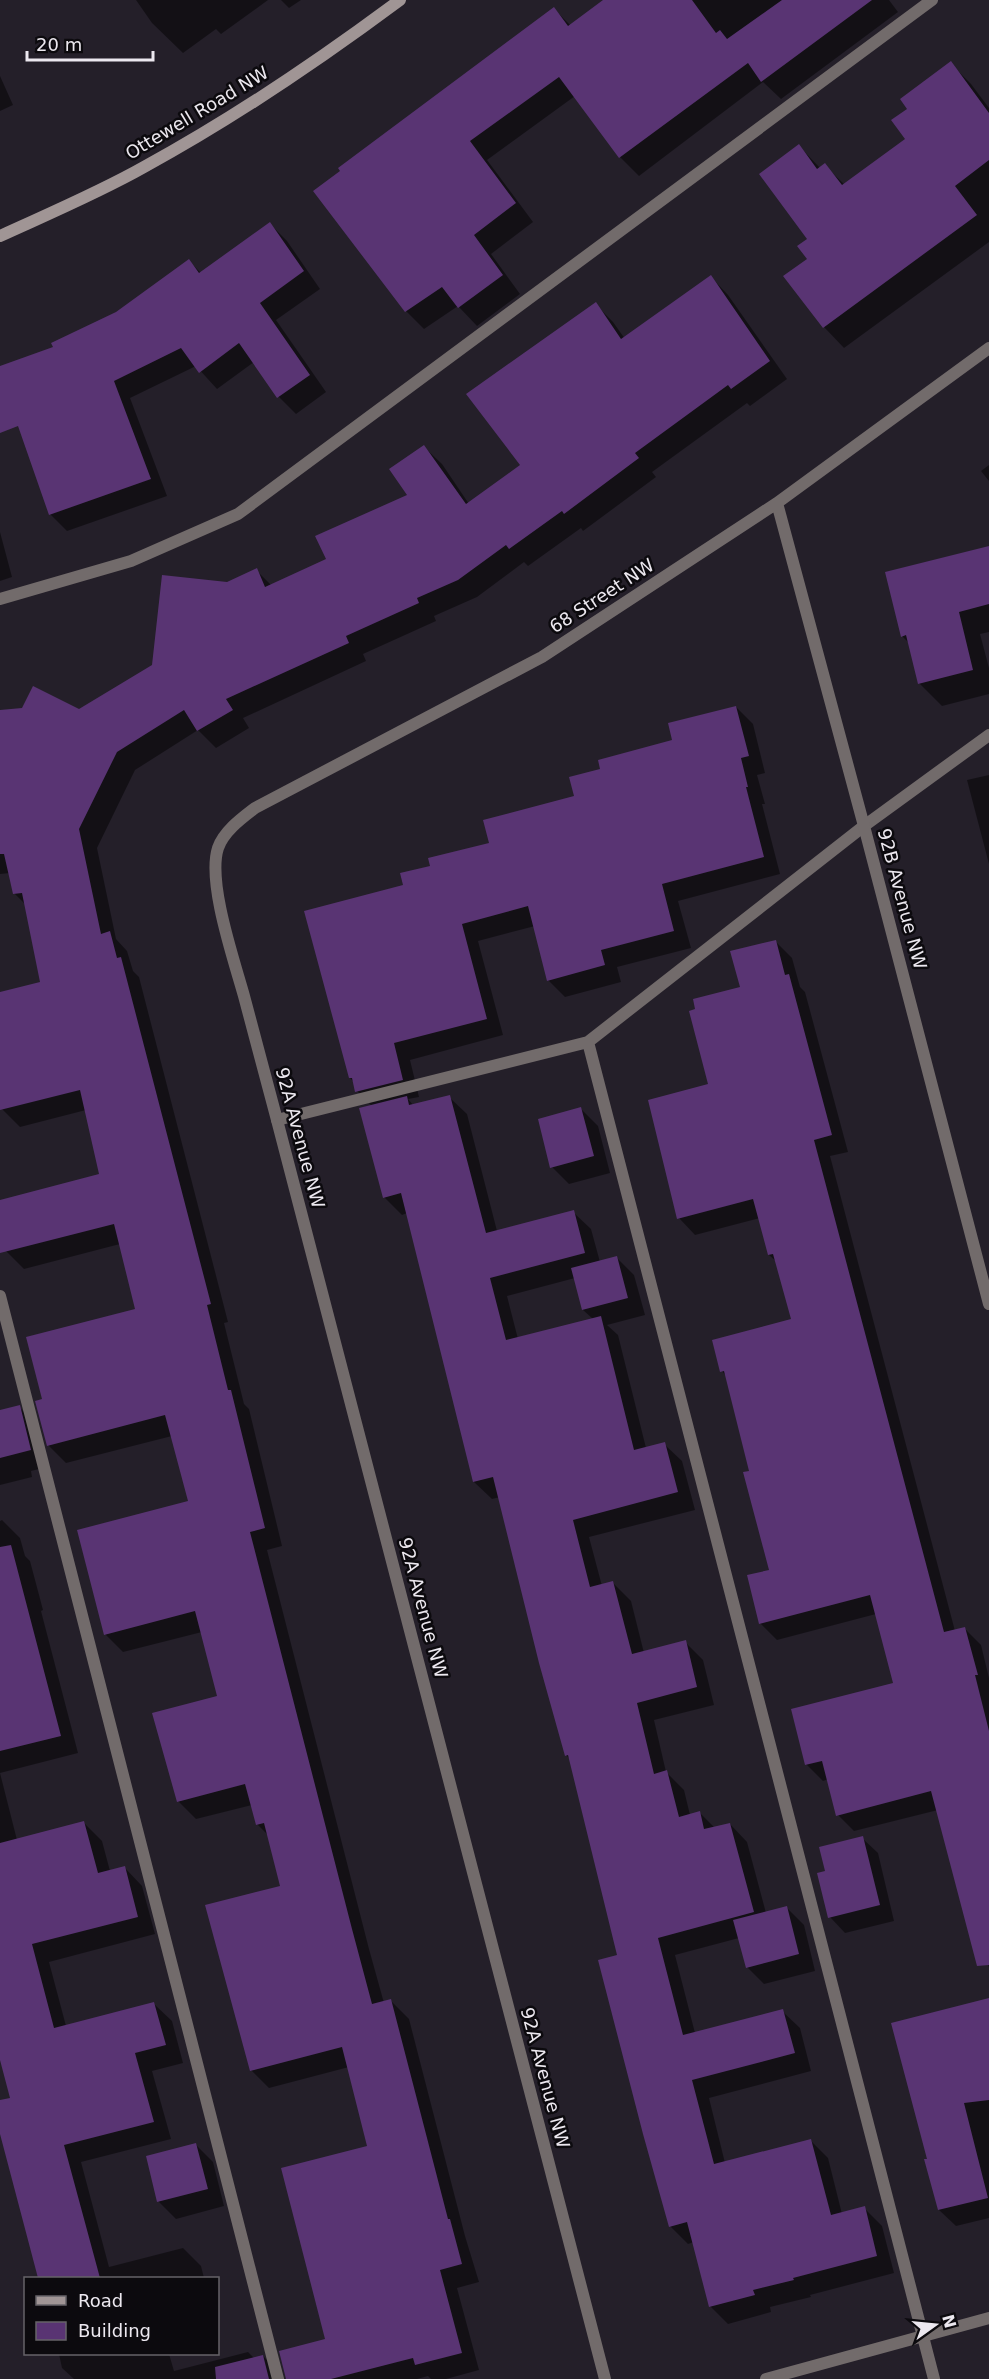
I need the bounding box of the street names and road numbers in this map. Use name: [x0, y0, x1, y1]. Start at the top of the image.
street label: Ottewell Road NW: [121, 61, 272, 164]
street label: 68 Street NW: [546, 554, 658, 637]
street label: 92B Avenue NW: [874, 826, 931, 972]
street label: 92A Avenue NW: [272, 1065, 329, 1211]
street label: 92A Avenue NW: [395, 1535, 452, 1681]
street label: 92A Avenue NW: [517, 2005, 574, 2151]

